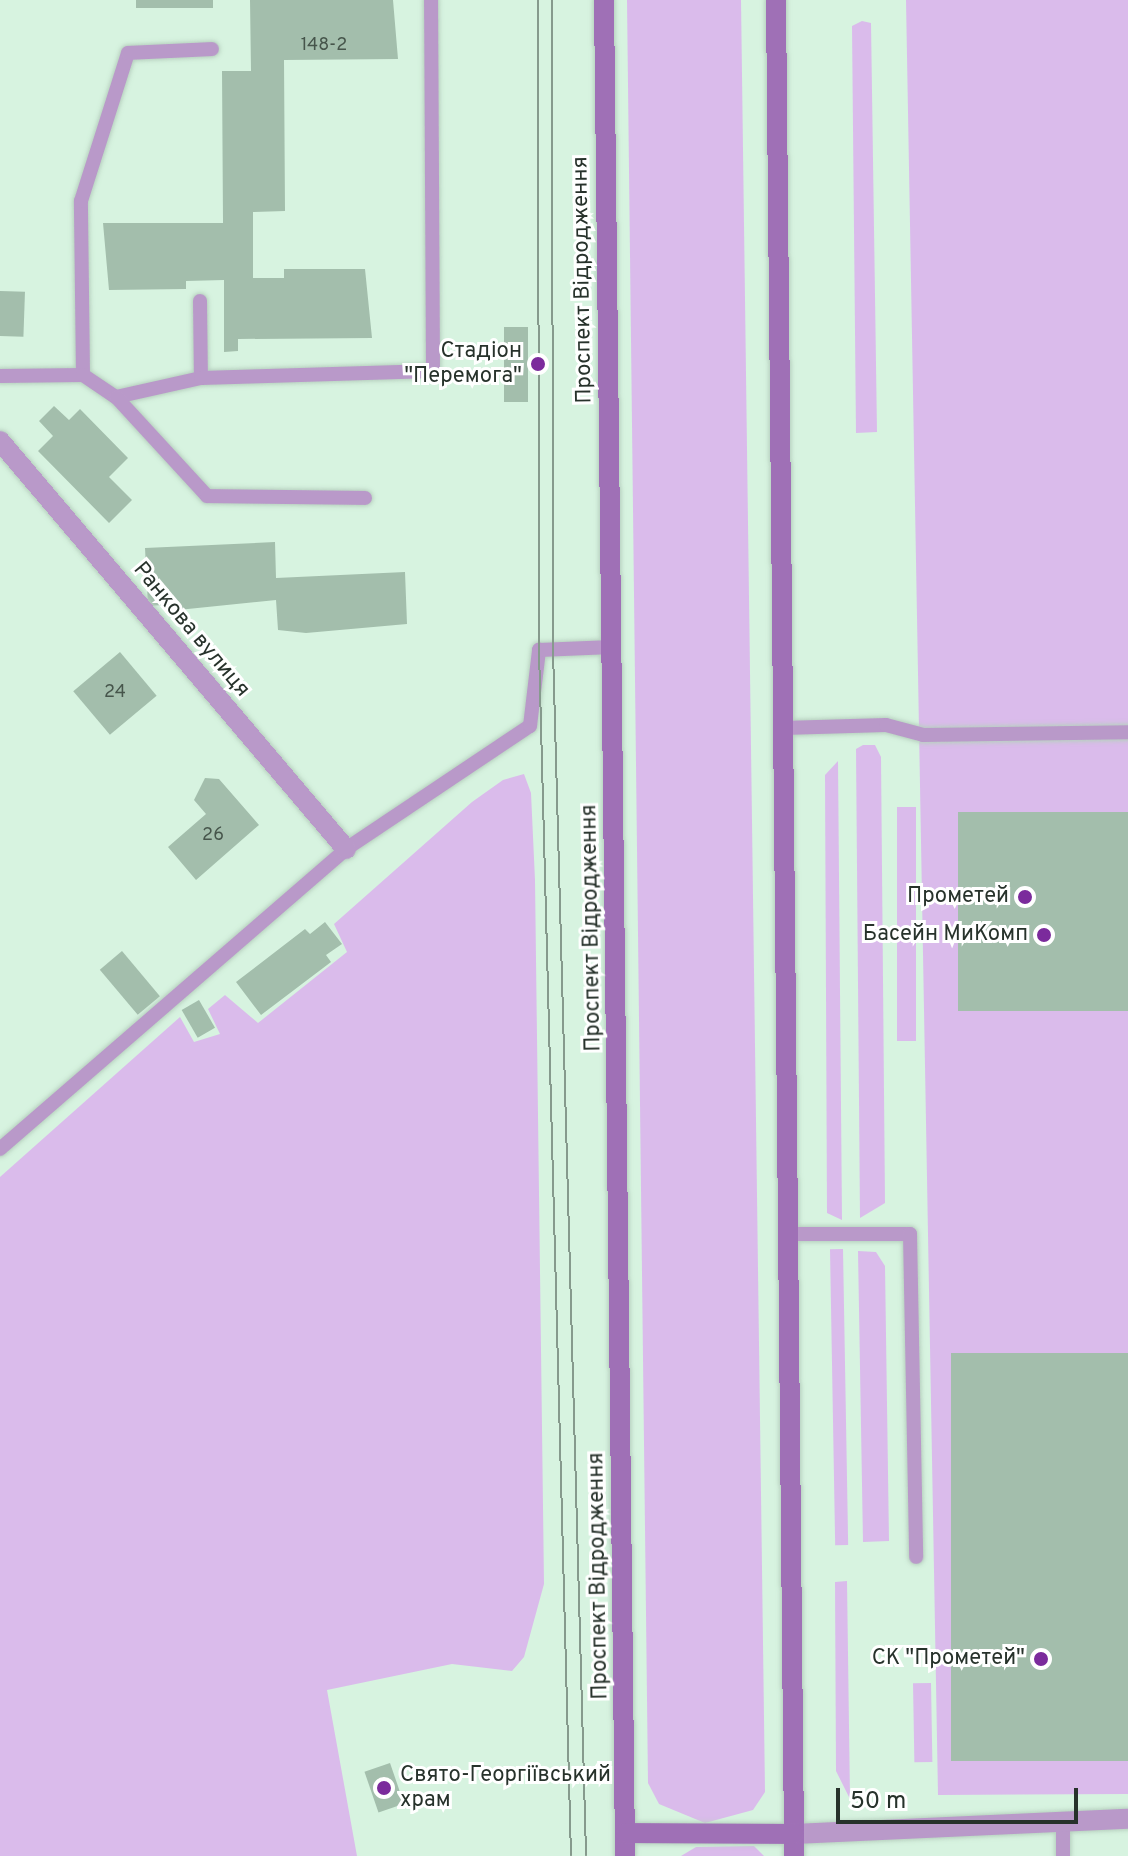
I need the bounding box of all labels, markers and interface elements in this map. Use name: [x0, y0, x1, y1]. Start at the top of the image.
house number: 148-2: [301, 35, 347, 57]
street label: Проспект Відродження: [568, 156, 598, 404]
place label: Стадіон "Перемога": [404, 338, 522, 390]
marker: Стадіон "Перемога": [529, 355, 547, 373]
street label: Ранкова вулиця: [127, 557, 255, 703]
house number: 24: [104, 682, 126, 704]
street label: Проспект Відродження: [577, 804, 607, 1052]
house number: 26: [202, 825, 224, 847]
place label: Прометей: [907, 884, 1009, 910]
marker: Прометей: [1016, 888, 1034, 906]
place label: Басейн МиКомп: [863, 922, 1028, 948]
marker: Басейн МиКомп: [1035, 926, 1053, 944]
street label: Проспект Відродження: [584, 1452, 614, 1700]
place label: СК "Прометей": [872, 1646, 1025, 1672]
marker: СК "Прометей": [1032, 1650, 1050, 1668]
place label: Свято-Георгіївський храм: [400, 1762, 611, 1814]
scale bar: [840, 1772, 1082, 1822]
marker: Свято-Георгіївський храм: [375, 1779, 393, 1797]
text: 50 m: [850, 1787, 906, 1817]

